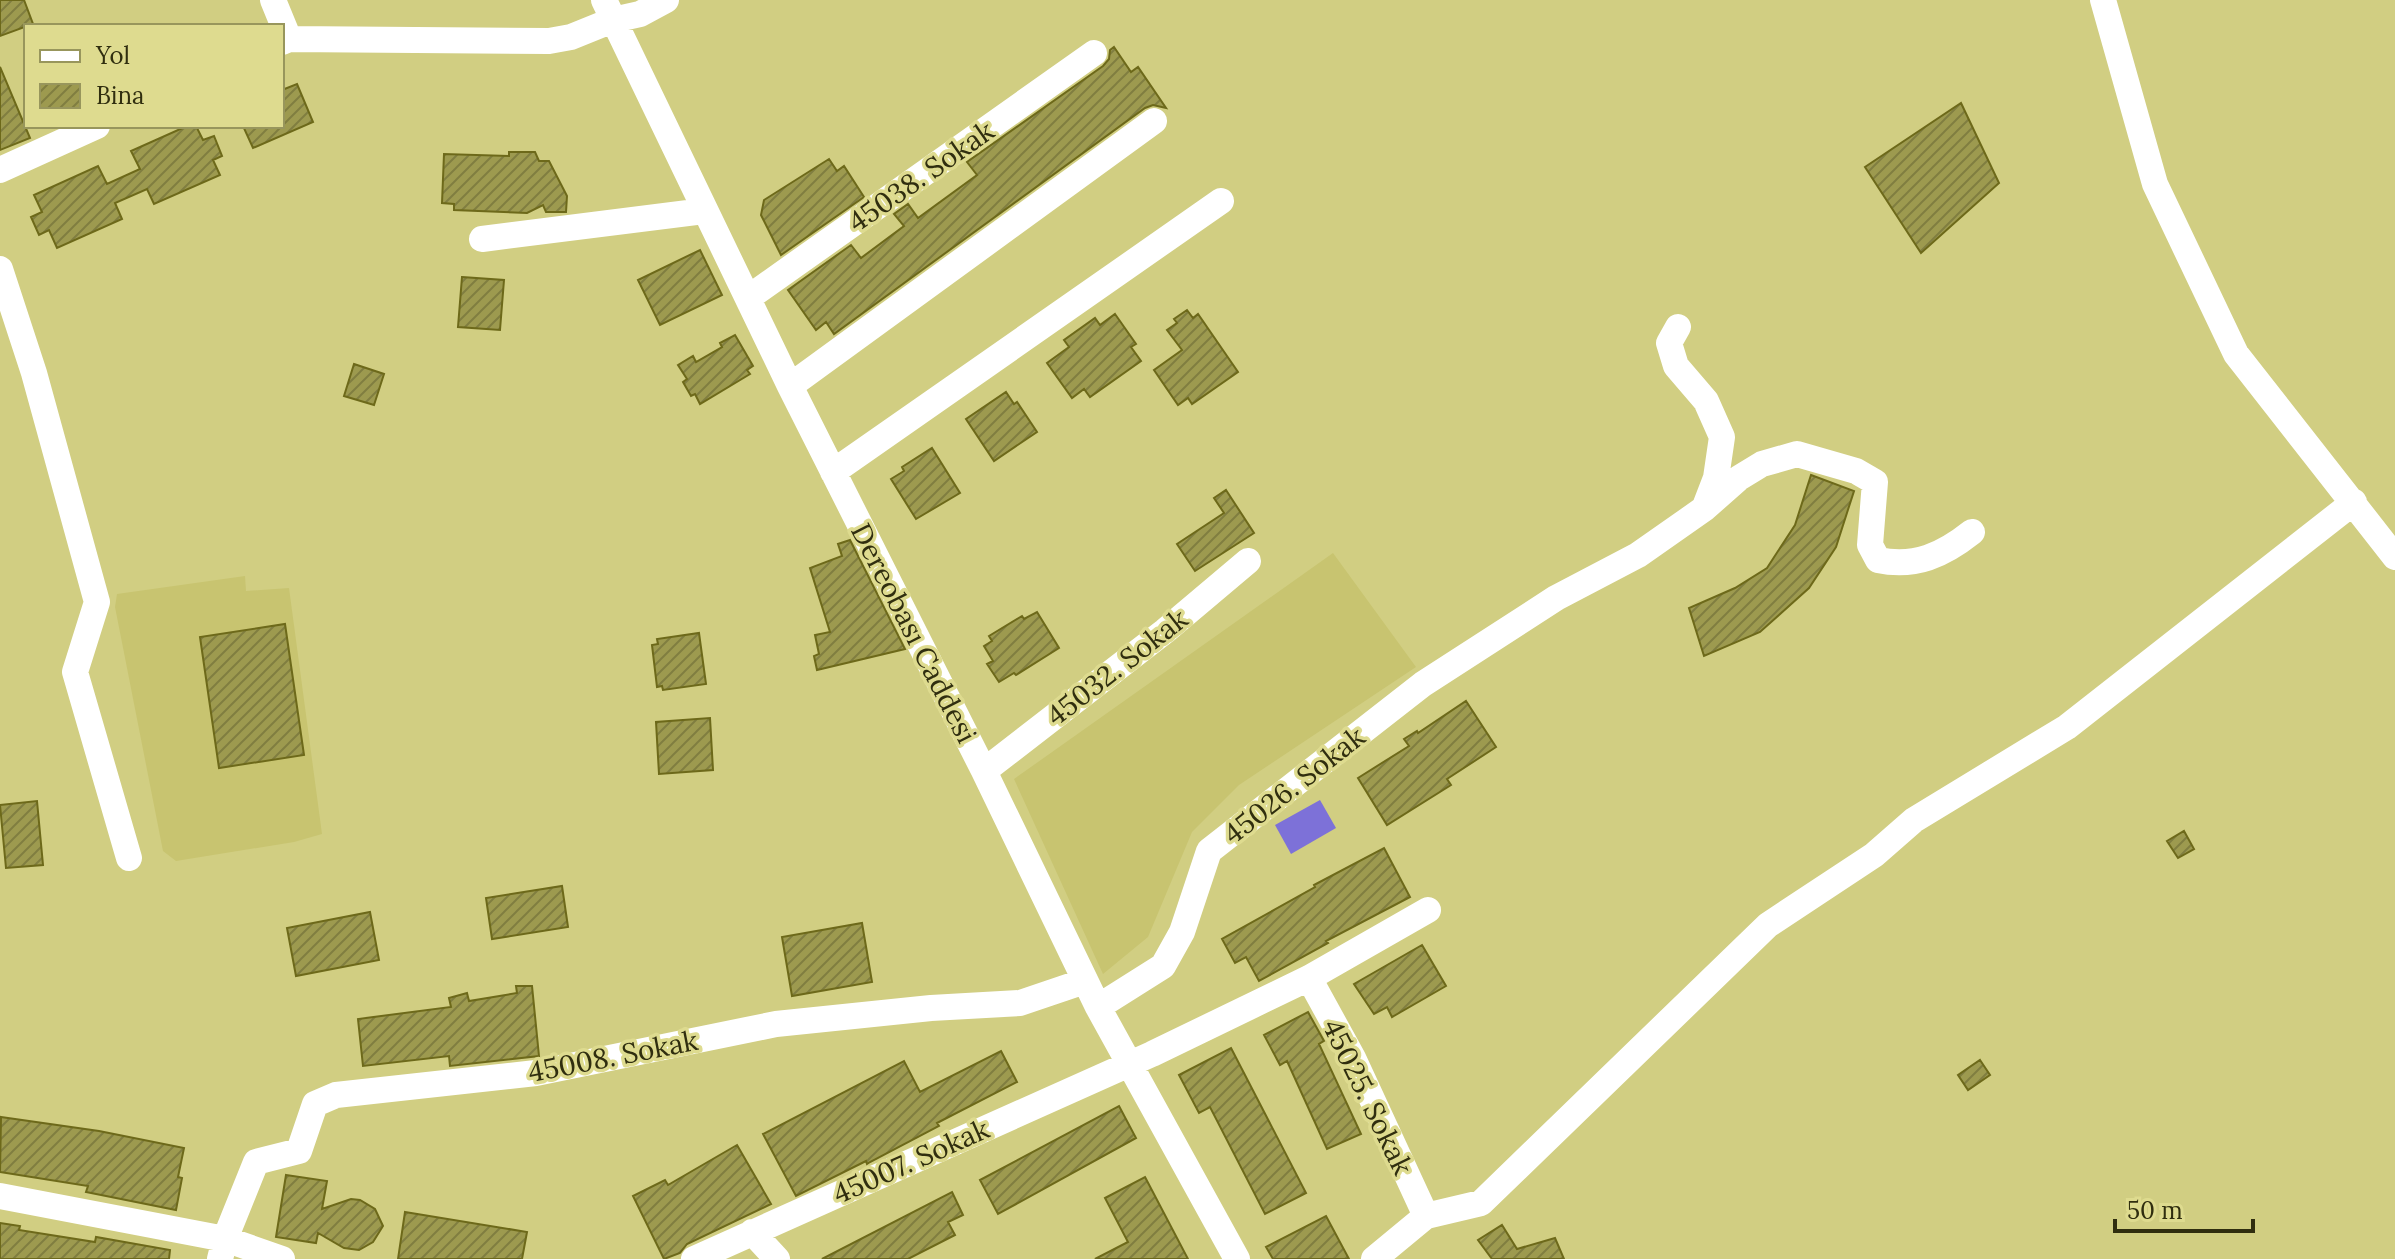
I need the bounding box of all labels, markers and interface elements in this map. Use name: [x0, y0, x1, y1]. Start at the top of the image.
legend: [24, 24, 284, 128]
text: Yol: [95, 40, 130, 71]
text: Bina: [96, 80, 144, 111]
street label: 45038. Sokak: [841, 112, 1001, 240]
street label: Dereobası Caddesi: [843, 517, 985, 749]
street label: 45032. Sokak: [1039, 601, 1195, 733]
street label: 45026. Sokak: [1216, 719, 1372, 851]
street label: 45025. Sokak: [1315, 1013, 1421, 1181]
street label: 45008. Sokak: [525, 1022, 701, 1090]
street label: 45007. Sokak: [827, 1111, 995, 1211]
scale bar: [2115, 1183, 2253, 1233]
text: 50 m: [2127, 1195, 2183, 1226]

